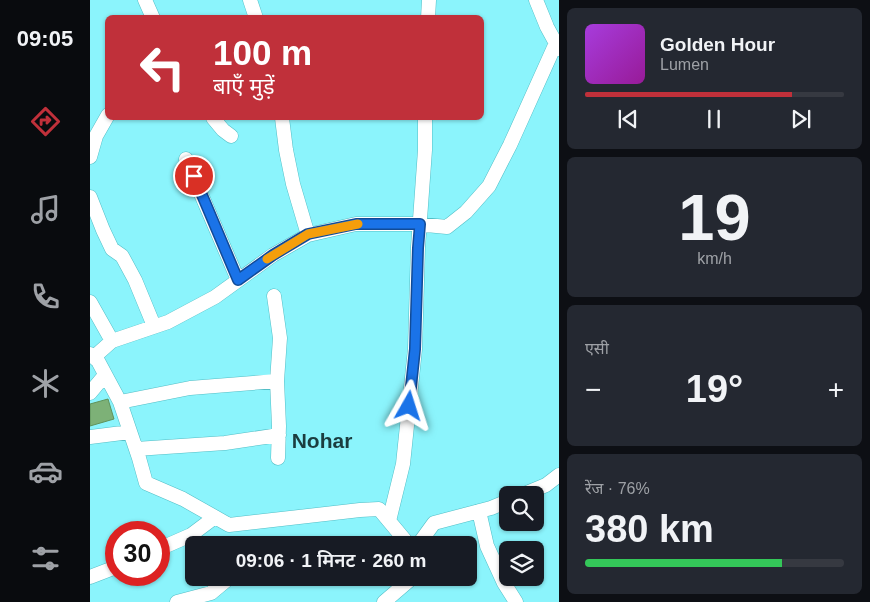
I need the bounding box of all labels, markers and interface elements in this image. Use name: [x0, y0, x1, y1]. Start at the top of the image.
text: 09:05: [17, 26, 73, 51]
text: 100 m: [213, 33, 312, 72]
text: Golden Hour: [660, 34, 775, 55]
icon: left: [130, 35, 195, 100]
text: Lumen: [660, 56, 709, 73]
text: बाएँ मुड़ें: [213, 74, 274, 99]
icon: directions: [28, 104, 63, 139]
icon: previous: [614, 105, 642, 133]
icon: pause: [700, 105, 728, 133]
icon: next: [787, 105, 815, 133]
pin: [173, 155, 215, 197]
icon: arrive: [180, 162, 208, 190]
text: 19: [678, 181, 751, 254]
icon: music: [28, 192, 63, 227]
text: km/h: [697, 250, 732, 267]
icon: phone: [28, 279, 63, 314]
text: एसी: [585, 340, 609, 357]
icon: climate: [28, 366, 63, 401]
text: 19°: [686, 368, 743, 410]
text: −: [585, 374, 601, 405]
text: +: [828, 374, 844, 405]
position arrow: [382, 379, 434, 431]
district label: Nohar: [292, 429, 352, 452]
icon: car: [28, 454, 63, 489]
text: रेंज · 76%: [585, 480, 650, 497]
map controls: [499, 486, 544, 586]
button: search: [499, 486, 544, 531]
text: 380 km: [585, 508, 714, 550]
speed limit sign: 30: [105, 521, 170, 586]
icon: filters: [28, 541, 63, 576]
button: layers: [499, 541, 544, 586]
text: 09:06 · 1 मिनट · 260 m: [236, 550, 426, 571]

